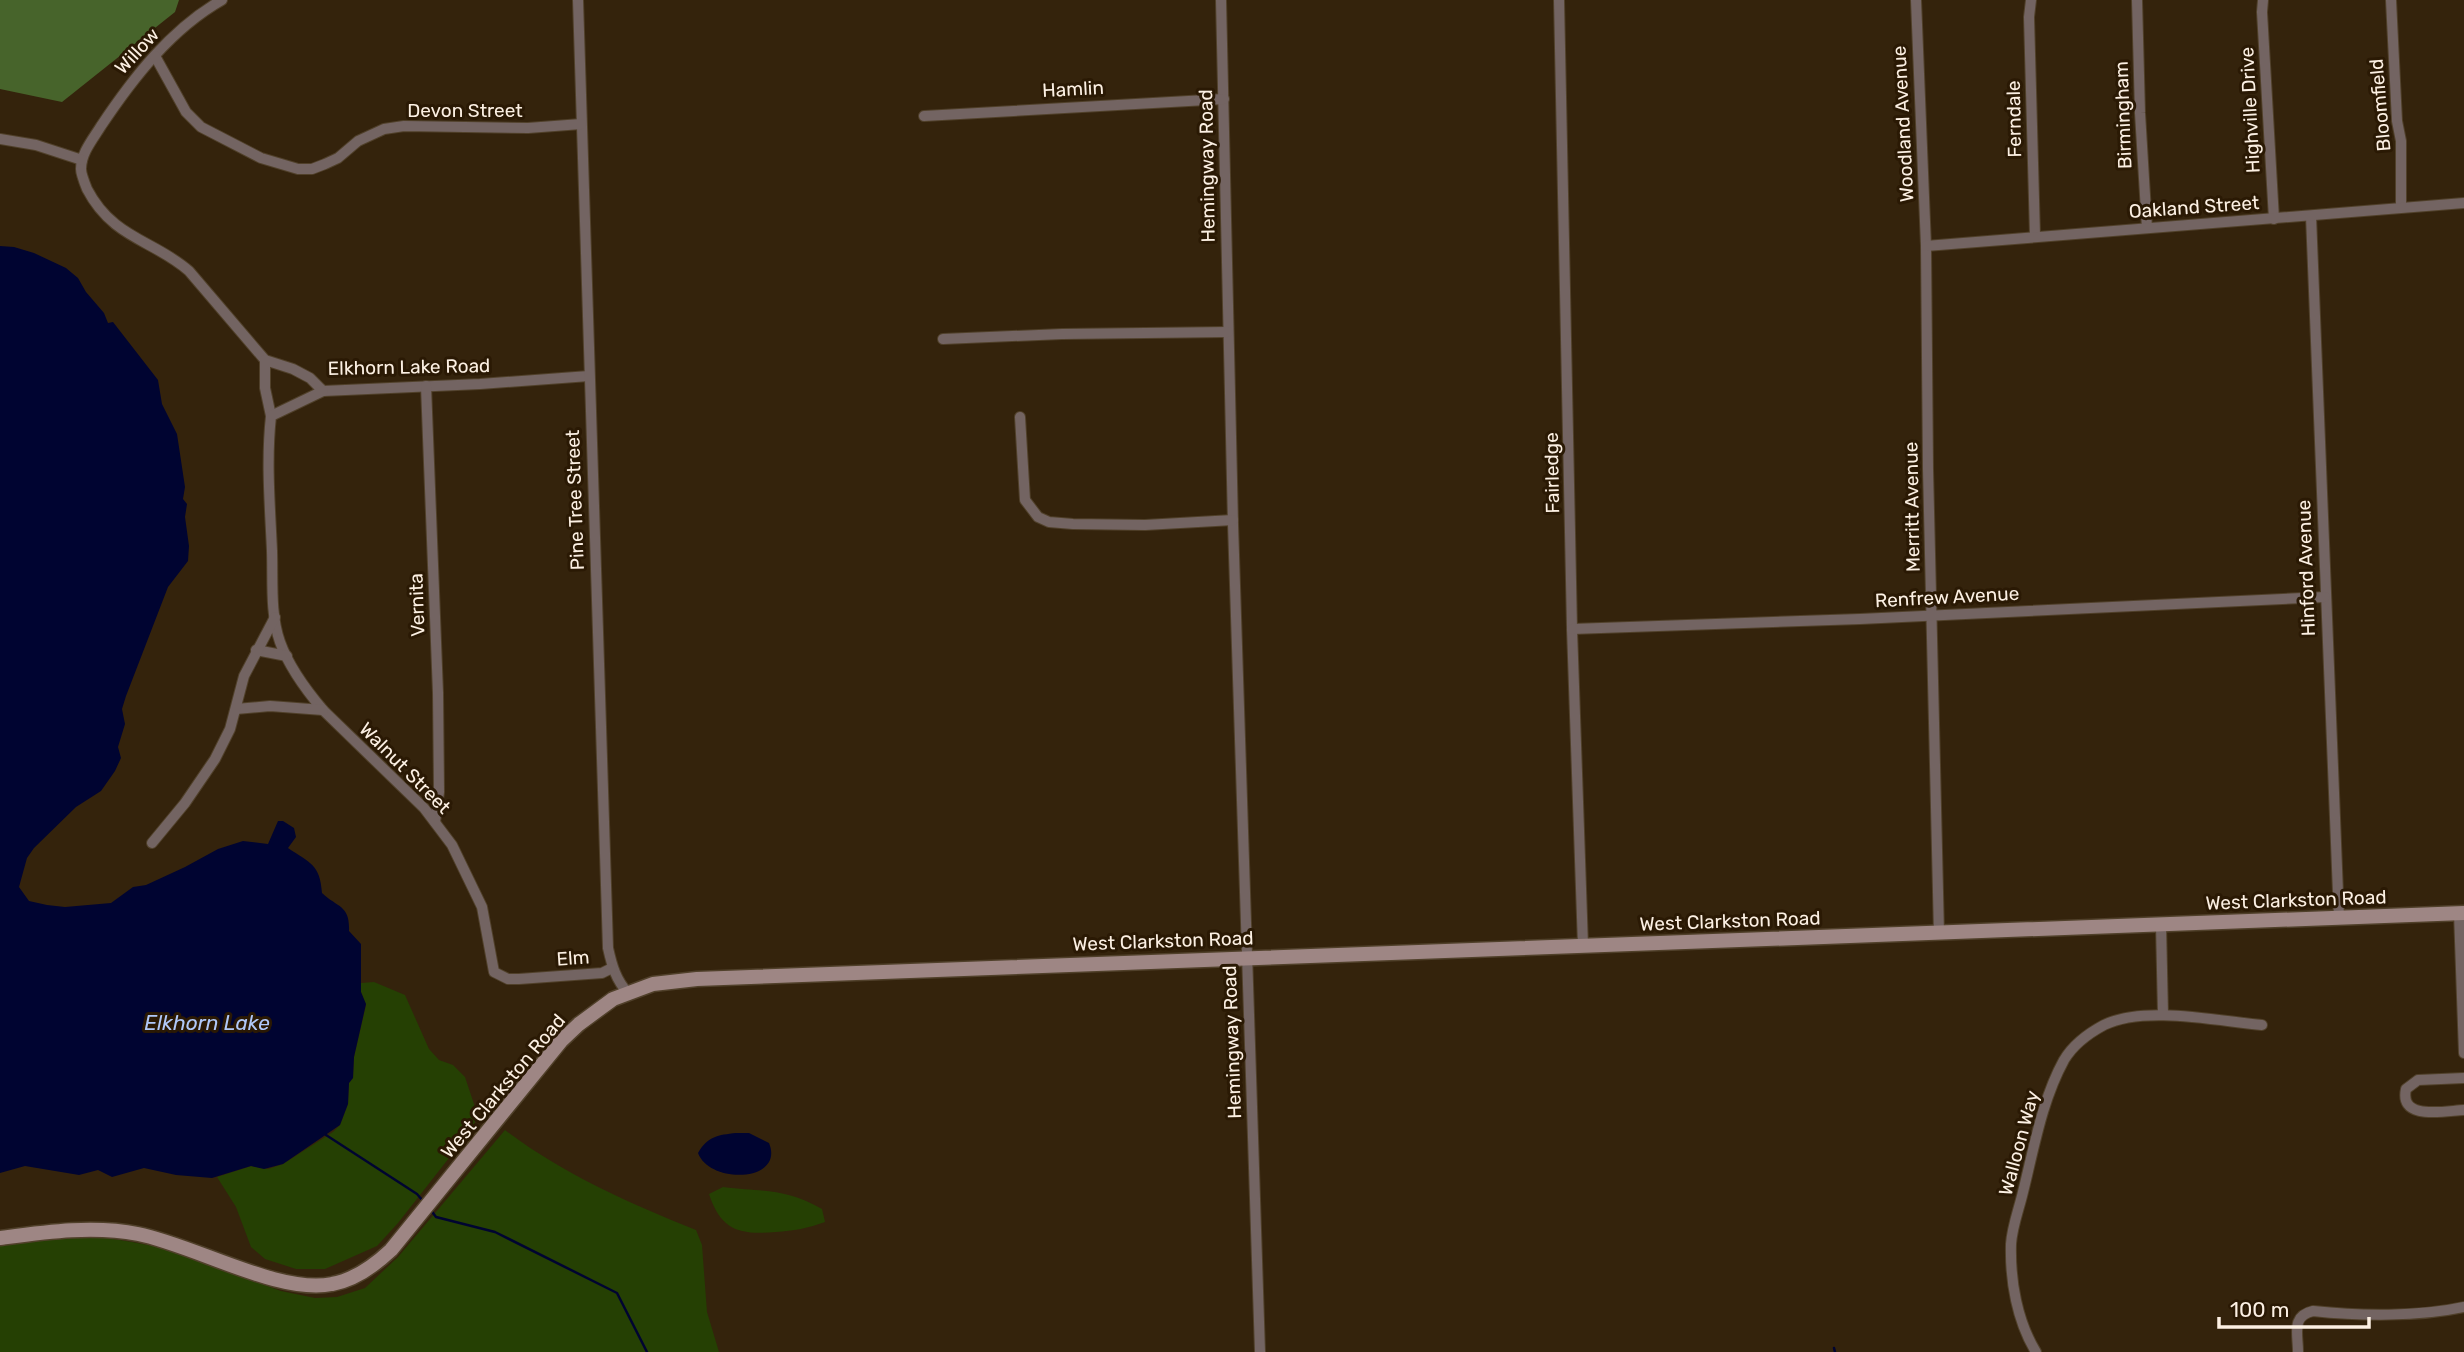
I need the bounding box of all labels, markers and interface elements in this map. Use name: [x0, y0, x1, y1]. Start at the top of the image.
street label: Willow: [110, 23, 164, 79]
street label: Woodland Avenue: [1887, 45, 1919, 203]
street label: Highville Drive: [2235, 46, 2265, 174]
street label: Bloomfield: [2364, 58, 2396, 152]
street label: Birmingham: [2110, 61, 2136, 169]
street label: Hamlin: [1042, 76, 1104, 102]
street label: Ferndale: [2002, 80, 2026, 158]
street label: Hemingway Road: [1194, 89, 1220, 243]
street label: Devon Street: [407, 99, 523, 122]
street label: Oakland Street: [2128, 191, 2261, 223]
street label: Elkhorn Lake Road: [327, 354, 491, 380]
street label: Pine Tree Street: [561, 429, 589, 571]
street label: Fairledge: [1540, 432, 1564, 514]
street label: Merritt Avenue: [1899, 442, 1925, 572]
street label: Hinford Avenue: [2292, 499, 2320, 637]
street label: Vernita: [404, 573, 430, 637]
street label: Renfrew Avenue: [1874, 582, 2020, 612]
street label: Walnut Street: [354, 717, 456, 819]
street label: West Clarkston Road: [2205, 885, 2387, 915]
street label: West Clarkston Road: [1639, 906, 1821, 936]
street label: West Clarkston Road: [1072, 926, 1254, 956]
street label: Elm: [556, 945, 590, 971]
street label: Hemingway Road: [1218, 965, 1246, 1119]
street label: West Clarkston Road: [436, 1009, 570, 1163]
water label: Elkhorn Lake: [144, 1010, 270, 1035]
street label: Walloon Way: [1994, 1088, 2044, 1198]
scale bar: [2219, 1286, 2370, 1330]
text: 100 m: [2230, 1297, 2289, 1322]

